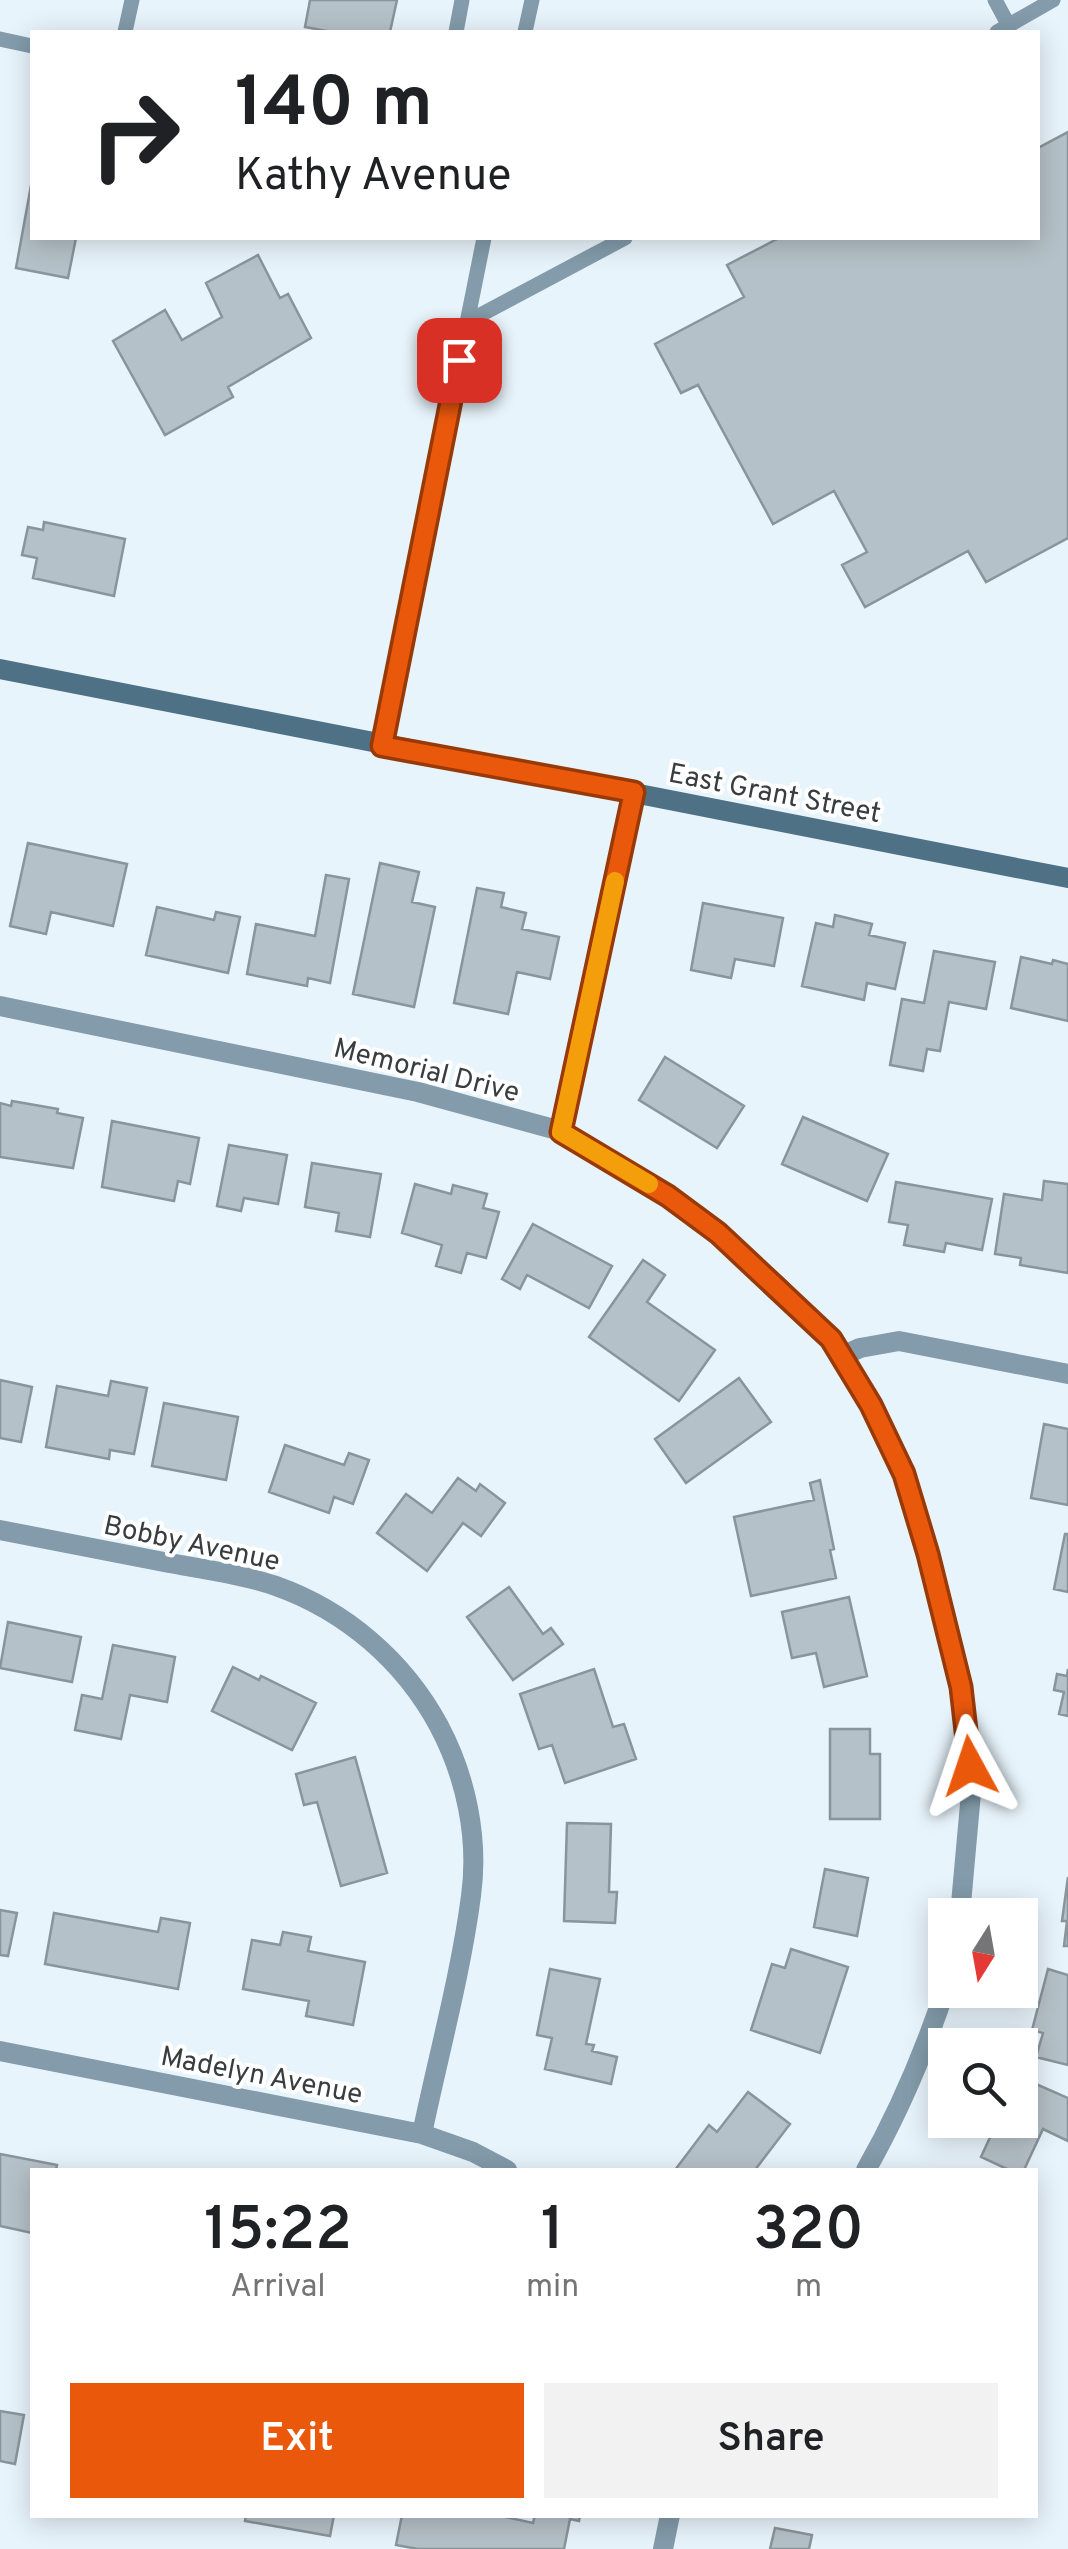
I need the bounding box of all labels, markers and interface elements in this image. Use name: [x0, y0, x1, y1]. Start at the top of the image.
text: 140 m: [235, 62, 433, 151]
icon: right: [70, 70, 200, 200]
text: Kathy Avenue: [235, 149, 511, 206]
pin: [417, 318, 502, 403]
icon: arrive: [432, 333, 487, 388]
street label: East Grant Street: [665, 757, 884, 833]
street label: Memorial Drive: [330, 1031, 523, 1112]
street label: Bobby Avenue: [100, 1509, 283, 1581]
position arrow: [918, 1714, 1022, 1818]
north arrow: [928, 1898, 1038, 2008]
map controls: [928, 1898, 1038, 2138]
button: search: [928, 2028, 1038, 2138]
street label: Madelyn Avenue: [157, 2040, 365, 2114]
text: 15:22: [204, 2195, 352, 2271]
text: 1: [541, 2195, 564, 2271]
text: 320: [753, 2195, 864, 2271]
text: Arrival: [230, 2268, 326, 2308]
text: min: [526, 2268, 579, 2308]
text: m: [795, 2268, 822, 2308]
button: Exit: [70, 2383, 524, 2498]
button: Share: [544, 2383, 998, 2498]

